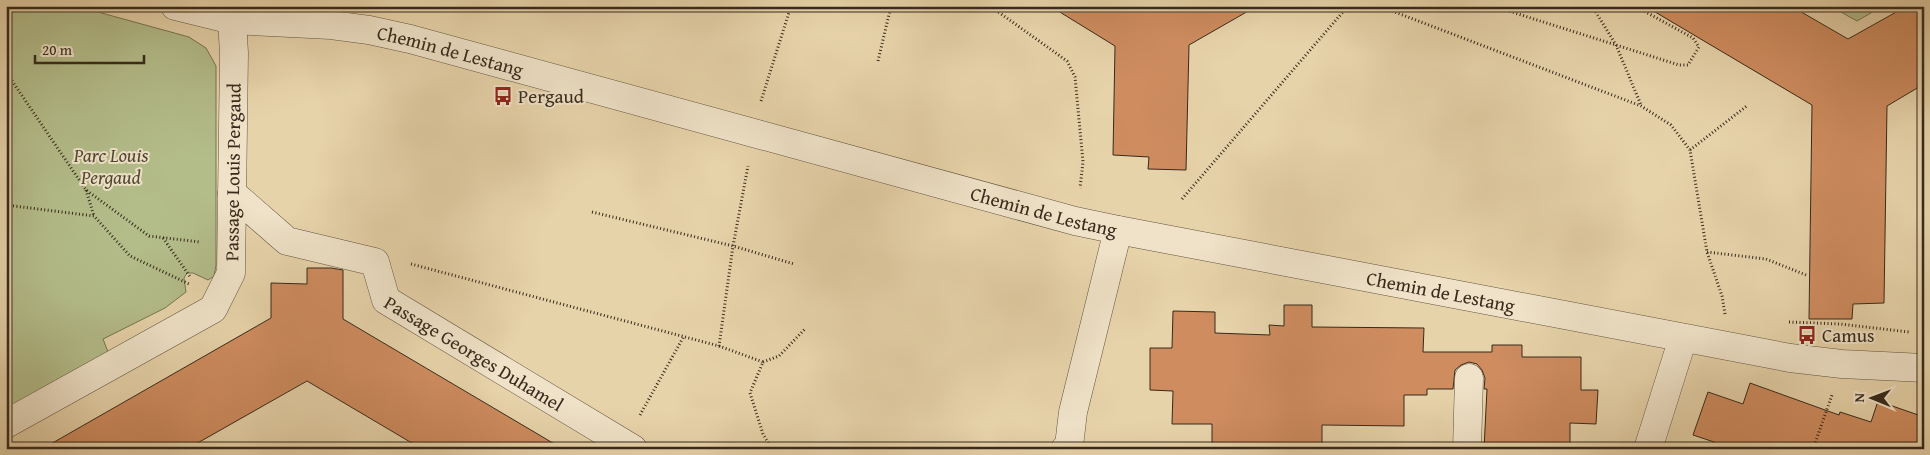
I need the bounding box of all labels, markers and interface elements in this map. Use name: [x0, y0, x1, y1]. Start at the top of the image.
street label: Chemin de Lestang: [374, 18, 527, 84]
scale bar: [35, 32, 144, 64]
text: 20 m: [42, 39, 73, 60]
street label: Passage Louis Pergaud: [217, 82, 248, 261]
place label: Pergaud: [518, 82, 585, 110]
bus stop icon: Pergaud: [492, 85, 514, 107]
park label: Parc Louis Pergaud: [73, 141, 148, 191]
street label: Chemin de Lestang: [967, 179, 1120, 244]
street label: Chemin de Lestang: [1364, 264, 1518, 319]
street label: Passage Georges Duhamel: [379, 288, 569, 418]
place label: Camus: [1822, 321, 1875, 349]
bus stop icon: Camus: [1796, 324, 1818, 346]
north arrow: [1848, 372, 1898, 422]
text: N: [1849, 392, 1869, 403]

